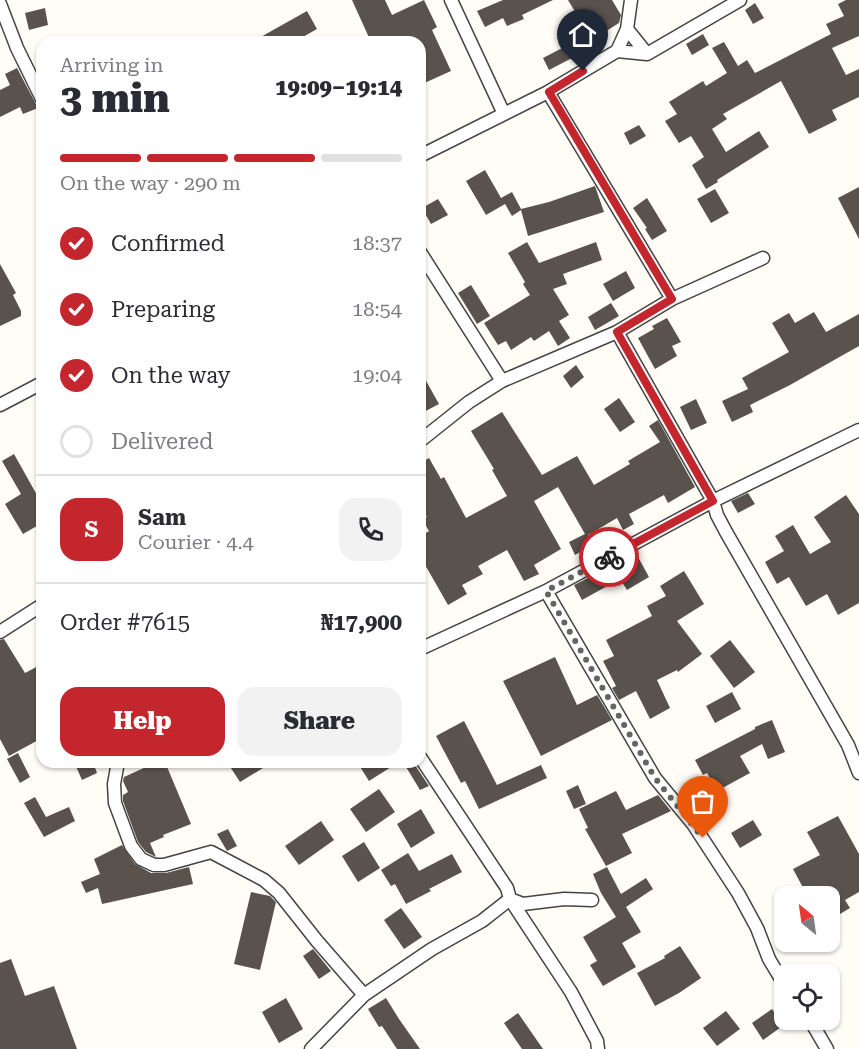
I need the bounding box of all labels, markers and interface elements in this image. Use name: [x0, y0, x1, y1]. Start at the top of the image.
pin: [557, 9, 608, 71]
icon: home: [566, 18, 599, 51]
text: Arriving in: [60, 53, 163, 77]
text: 19:09–19:14: [275, 75, 402, 100]
text: 3 min: [60, 76, 170, 122]
text: On the way · 290 m: [60, 171, 241, 195]
icon: check: [60, 227, 93, 260]
text: Confirmed: [111, 231, 225, 256]
text: 18:37: [352, 231, 402, 255]
icon: check: [60, 293, 93, 326]
text: Preparing: [111, 297, 215, 322]
text: 18:54: [352, 297, 402, 321]
icon: check: [60, 359, 93, 392]
text: On the way: [111, 363, 231, 388]
text: 19:04: [352, 363, 402, 387]
text: Delivered: [111, 429, 213, 454]
button: phone: [339, 498, 402, 561]
text: Sam: [138, 505, 186, 530]
text: S: [85, 517, 98, 542]
courier: [579, 527, 639, 587]
text: Courier · 4.4: [138, 530, 254, 554]
icon: bike: [593, 541, 626, 574]
text: Order #7615: [60, 610, 190, 635]
text: ₦17,900: [321, 610, 402, 635]
button: Help: [60, 687, 225, 756]
button: Share: [237, 687, 402, 756]
pin: [677, 776, 728, 838]
icon: bag: [686, 785, 719, 818]
north arrow: [774, 886, 840, 952]
map controls: [774, 886, 840, 1030]
button: locate: [774, 964, 840, 1030]

